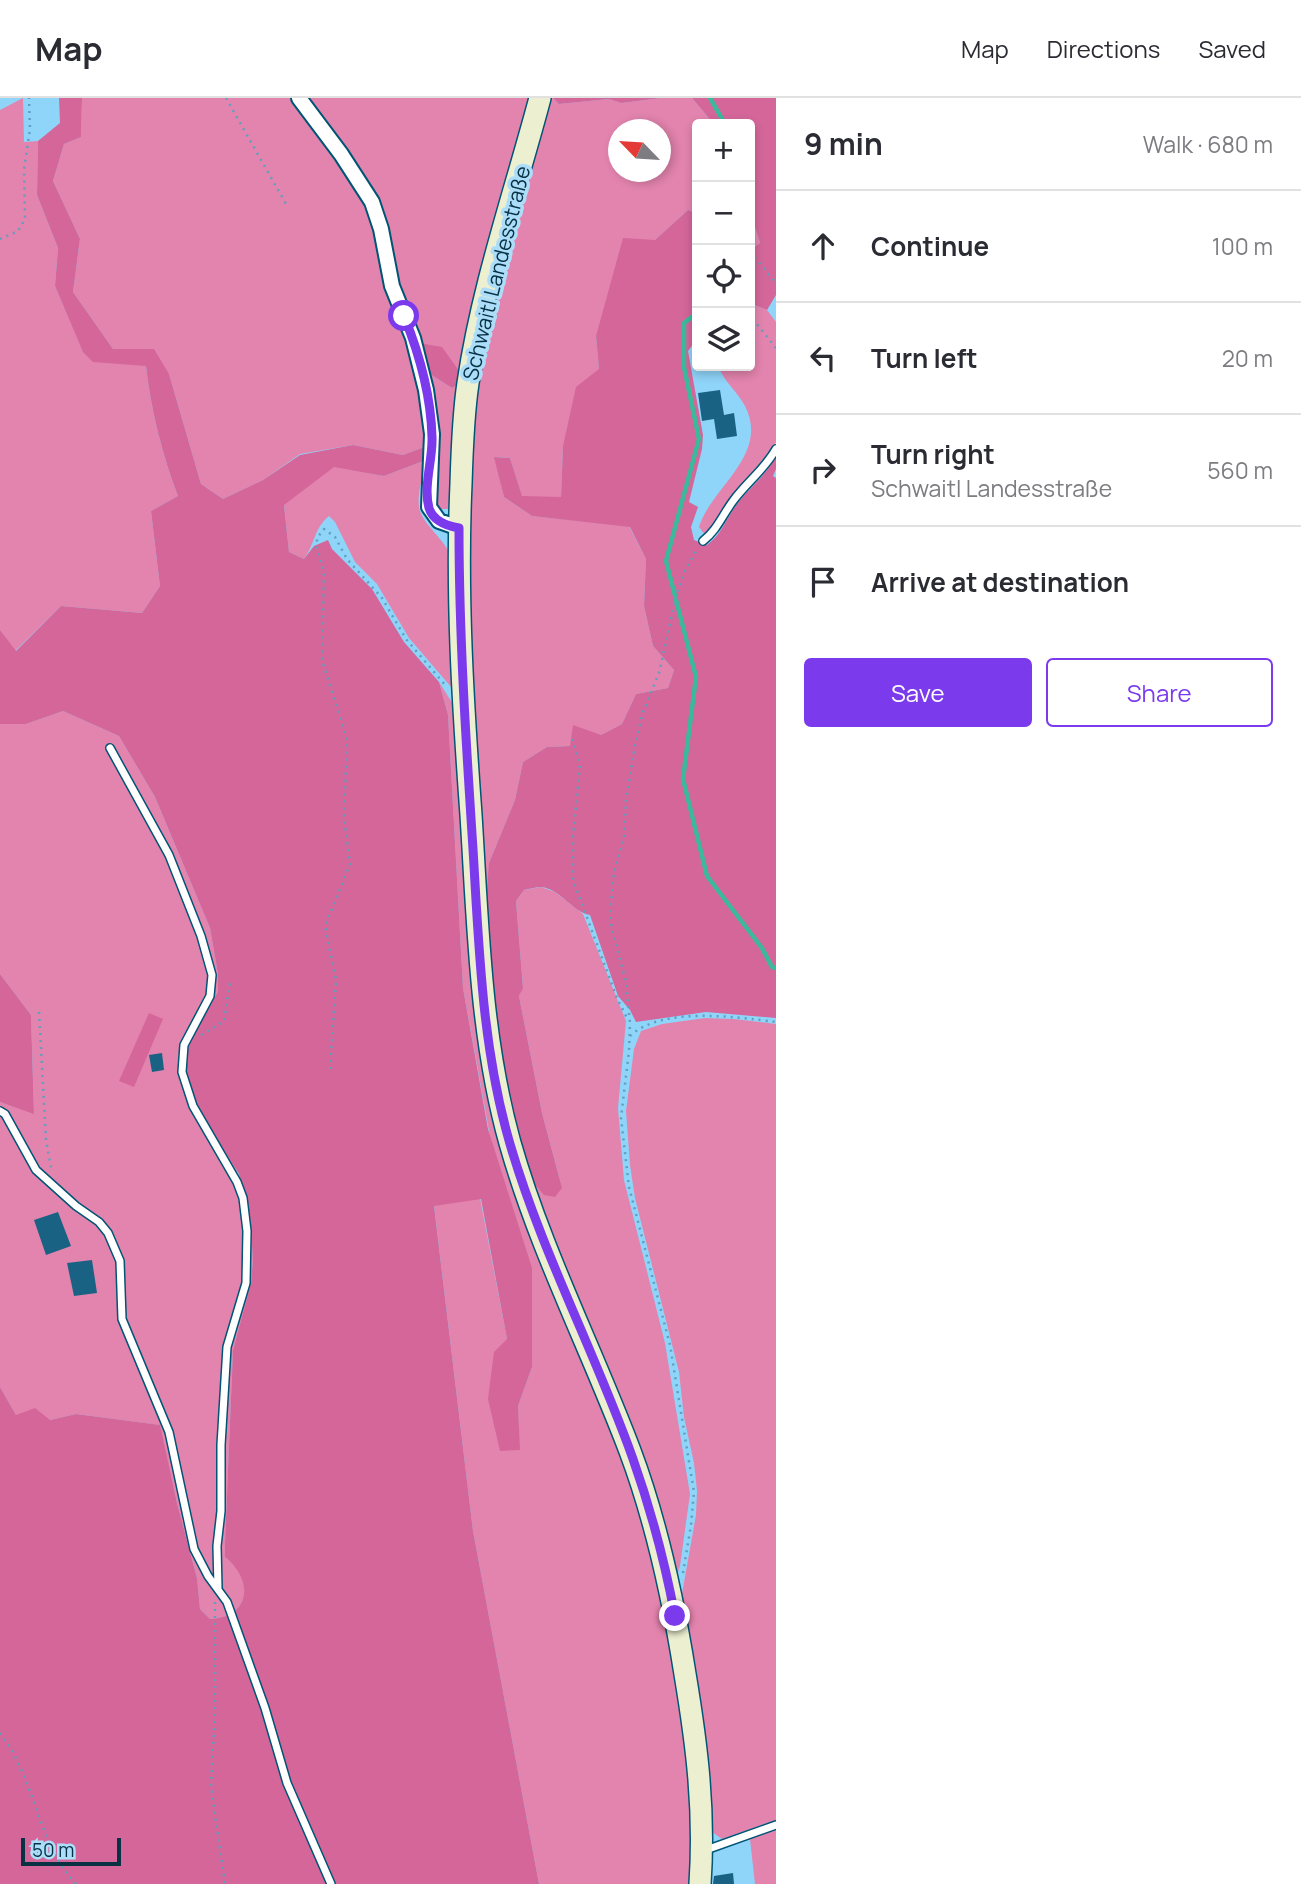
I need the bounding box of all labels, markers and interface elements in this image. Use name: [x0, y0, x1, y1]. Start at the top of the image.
text: Map: [35, 26, 103, 71]
text: Map: [961, 32, 1009, 65]
text: Directions: [1047, 32, 1160, 65]
text: Saved: [1198, 32, 1266, 65]
north arrow: [608, 119, 671, 182]
map controls: [692, 119, 755, 371]
button: +: [692, 119, 755, 182]
text: 9 min: [804, 123, 883, 164]
text: Walk · 680 m: [1143, 128, 1273, 160]
street label: Schwaitl Landesstraße: [456, 163, 536, 383]
button: −: [692, 182, 755, 245]
icon: ahead: [804, 227, 842, 265]
text: Continue: [871, 228, 989, 264]
text: 100 m: [1212, 230, 1273, 262]
button: locate: [692, 245, 755, 308]
route start: [388, 300, 419, 331]
button: layers: [692, 308, 755, 371]
icon: left: [804, 339, 842, 377]
text: Turn left: [871, 340, 978, 376]
text: 20 m: [1222, 342, 1273, 374]
text: Turn right: [871, 436, 995, 472]
icon: right: [804, 451, 842, 489]
text: 560 m: [1207, 454, 1273, 486]
text: Schwaitl Landesstraße: [871, 472, 1112, 504]
icon: arrive: [804, 563, 842, 601]
text: Arrive at destination: [871, 564, 1129, 600]
button: Save: [804, 658, 1032, 727]
button: Share: [1046, 658, 1273, 727]
route end: [659, 1600, 690, 1631]
scale bar: [21, 1835, 121, 1867]
text: 50 m: [32, 1837, 74, 1863]

